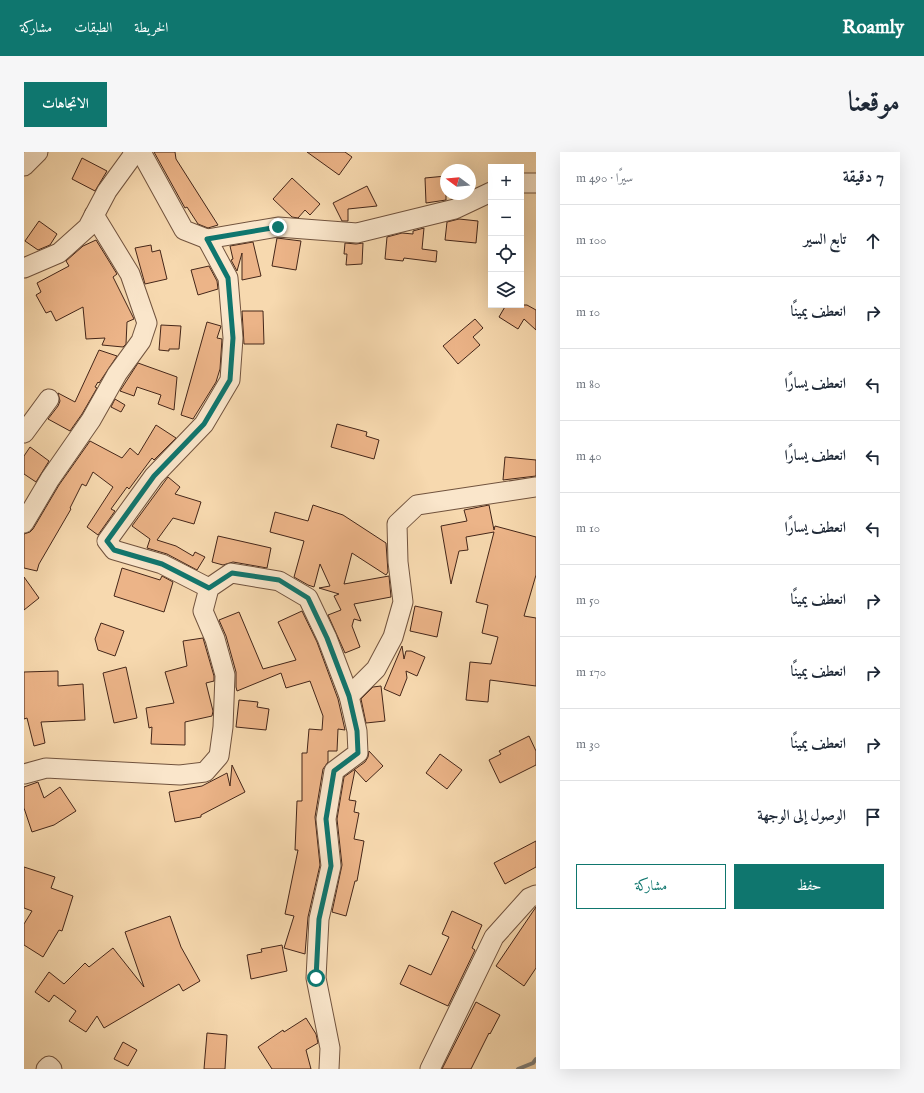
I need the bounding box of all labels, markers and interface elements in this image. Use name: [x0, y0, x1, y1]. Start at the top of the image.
text: Roamly: [842, 16, 904, 40]
text: مشاركة: [20, 19, 52, 37]
text: الطبقات: [74, 19, 112, 37]
text: الخريطة: [134, 19, 168, 37]
button: الاتجاهات: [24, 82, 107, 127]
text: موقعنا: [848, 86, 900, 121]
north arrow: [440, 164, 476, 200]
map controls: [488, 164, 524, 308]
button: +: [488, 164, 524, 200]
text: 7 دقيقة: [843, 167, 884, 188]
text: سيرًا · 490 m: [576, 170, 633, 187]
button: −: [488, 200, 524, 236]
route end: [269, 218, 287, 236]
text: تابع السير: [804, 230, 846, 249]
icon: ahead: [862, 230, 884, 252]
text: 100 m: [576, 232, 606, 249]
button: locate: [488, 236, 524, 272]
button: layers: [488, 272, 524, 308]
text: انعطف يمينًا: [790, 302, 846, 321]
icon: right: [862, 302, 884, 324]
text: 10 m: [576, 304, 600, 321]
text: انعطف يسارًا: [784, 374, 846, 393]
icon: left: [862, 374, 884, 396]
text: 80 m: [576, 376, 600, 393]
text: انعطف يسارًا: [784, 446, 846, 465]
icon: left: [862, 446, 884, 468]
text: 40 m: [576, 448, 602, 465]
text: انعطف يسارًا: [784, 518, 846, 537]
icon: left: [862, 518, 884, 540]
text: 10 m: [576, 520, 600, 537]
text: انعطف يمينًا: [790, 590, 846, 609]
icon: right: [862, 590, 884, 612]
text: 50 m: [576, 592, 600, 609]
text: انعطف يمينًا: [790, 662, 846, 681]
icon: right: [862, 662, 884, 684]
text: 170 m: [576, 664, 606, 681]
text: انعطف يمينًا: [790, 734, 846, 753]
icon: right: [862, 734, 884, 756]
text: 30 m: [576, 736, 600, 753]
text: الوصول إلى الوجهة: [757, 806, 846, 825]
icon: arrive: [862, 806, 884, 828]
button: مشاركة: [576, 864, 726, 909]
button: حفظ: [734, 864, 884, 909]
route start: [307, 969, 325, 987]

